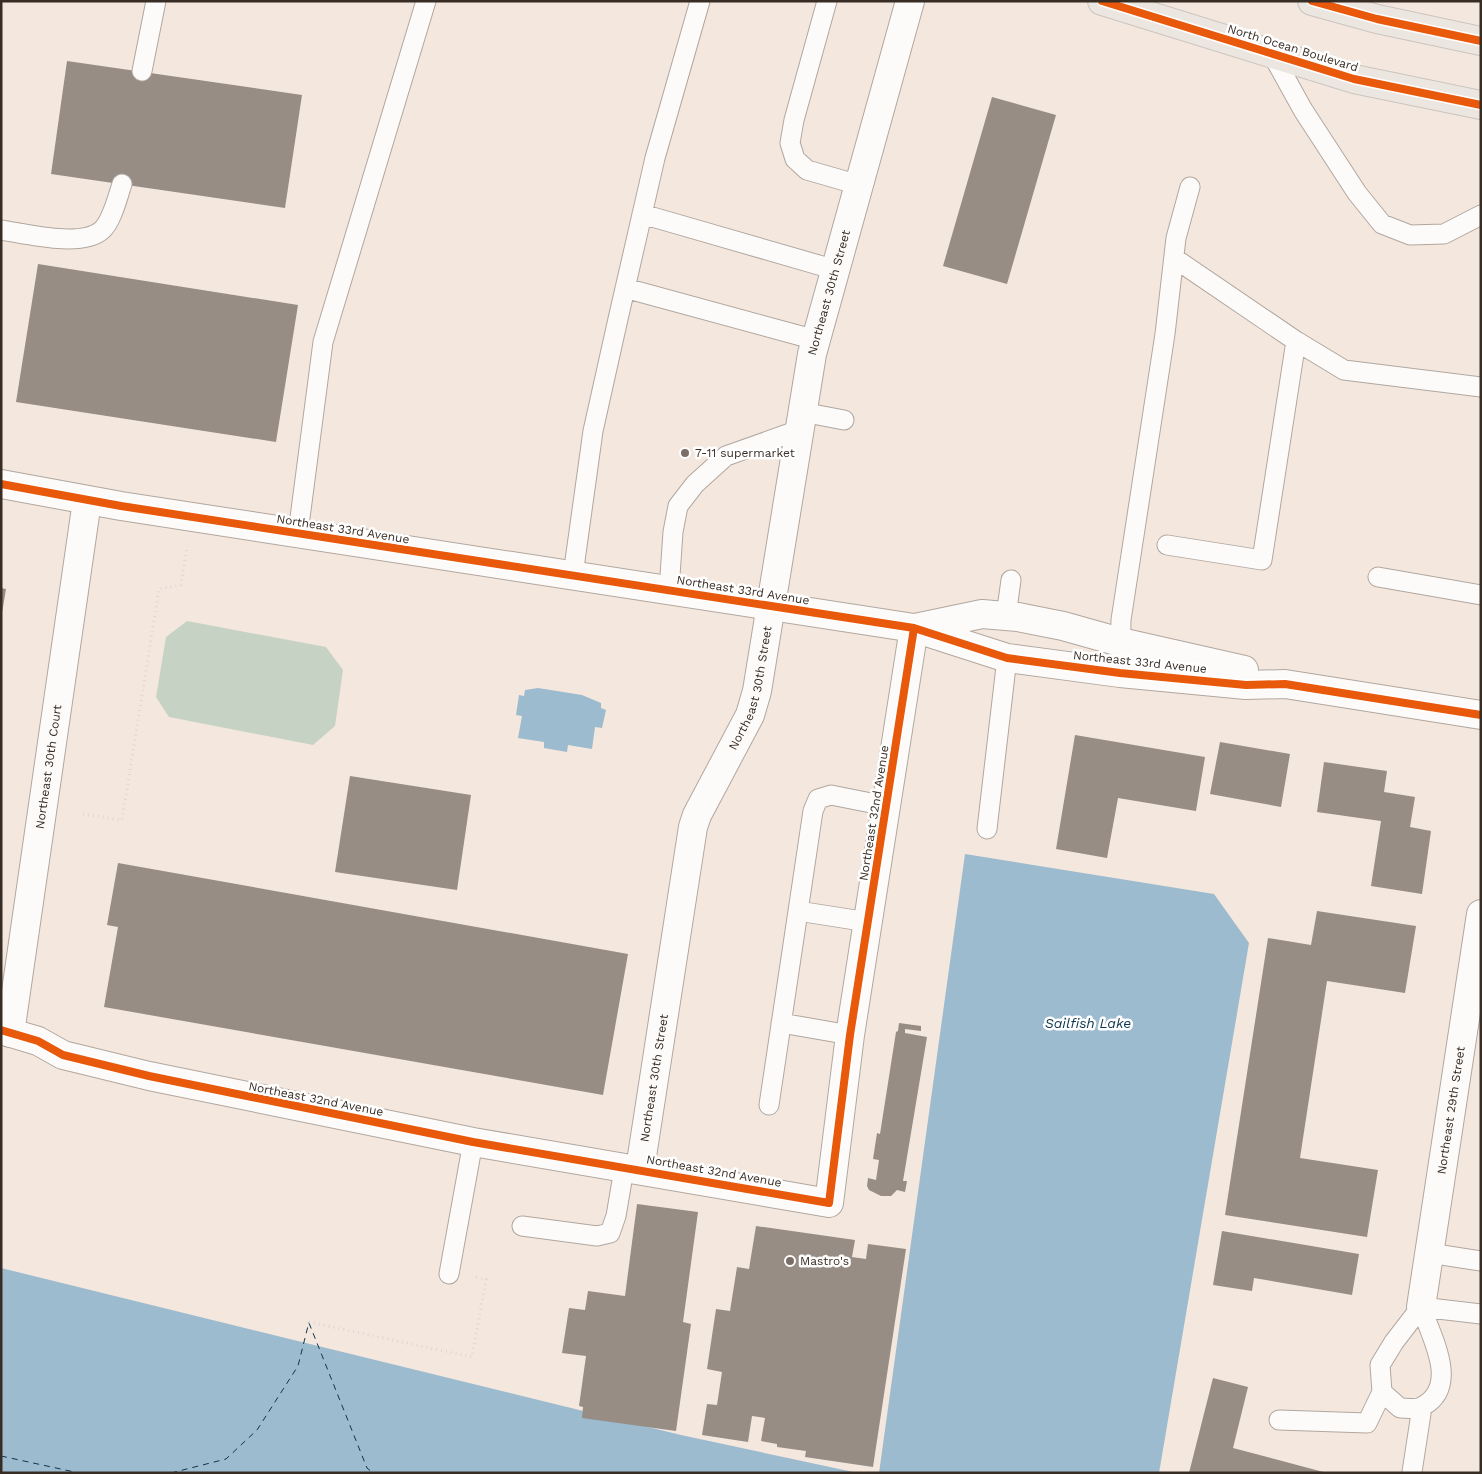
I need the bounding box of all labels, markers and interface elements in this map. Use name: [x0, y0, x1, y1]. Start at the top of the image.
street label: North Ocean Boulevard: [1226, 21, 1360, 75]
street label: Northeast 30th Street: [805, 229, 853, 357]
place label: 7-11 supermarket: [695, 446, 795, 460]
marker: 7-11 supermarket: [679, 447, 691, 459]
street label: Northeast 33rd Avenue: [276, 512, 411, 546]
street label: Northeast 33rd Avenue: [676, 573, 811, 607]
street label: Northeast 30th Street: [726, 625, 775, 752]
street label: Northeast 33rd Avenue: [1072, 648, 1208, 676]
street label: Northeast 30th Court: [33, 704, 64, 830]
street label: Northeast 32nd Avenue: [856, 744, 892, 882]
street label: Northeast 30th Street: [637, 1013, 671, 1143]
water label: Sailfish Lake: [1045, 1015, 1131, 1031]
street label: Northeast 29th Street: [1434, 1045, 1468, 1175]
street label: Northeast 32nd Avenue: [247, 1079, 385, 1119]
street label: Northeast 32nd Avenue: [645, 1152, 783, 1190]
place label: Mastro's: [800, 1254, 849, 1268]
marker: Mastro's: [784, 1255, 796, 1267]

